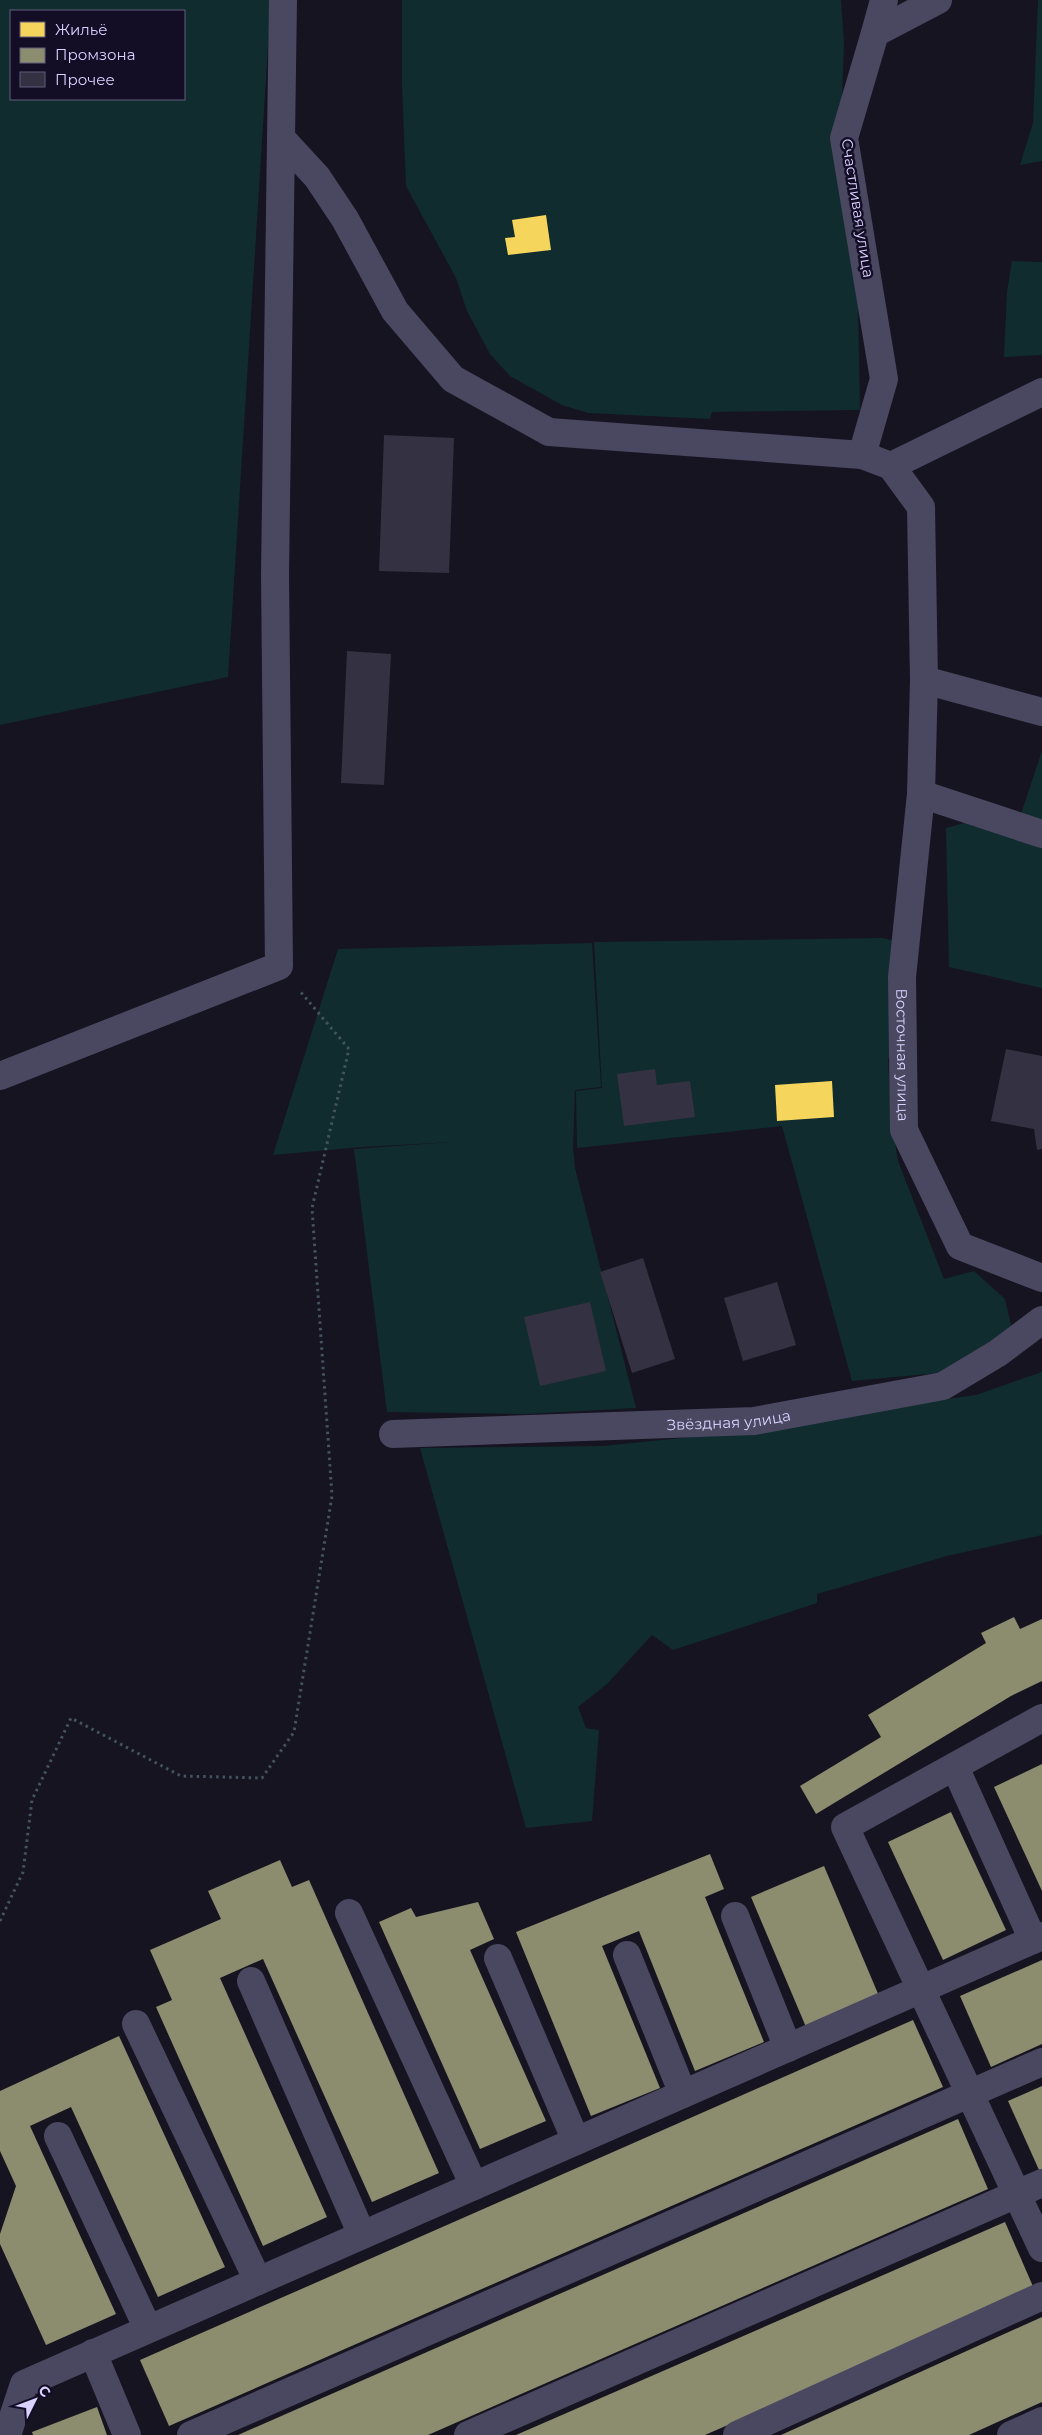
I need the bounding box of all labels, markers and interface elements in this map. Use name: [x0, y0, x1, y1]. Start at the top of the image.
legend: [10, 10, 185, 100]
text: Жильё: [55, 20, 108, 39]
text: Промзона: [55, 45, 135, 64]
text: Прочее: [55, 70, 115, 89]
street label: Счастливая улица: [838, 137, 878, 279]
street label: Восточная улица: [893, 988, 913, 1122]
street label: Звёздная улица: [666, 1405, 792, 1434]
north arrow: [10, 2375, 60, 2425]
text: С: [35, 2381, 55, 2401]

